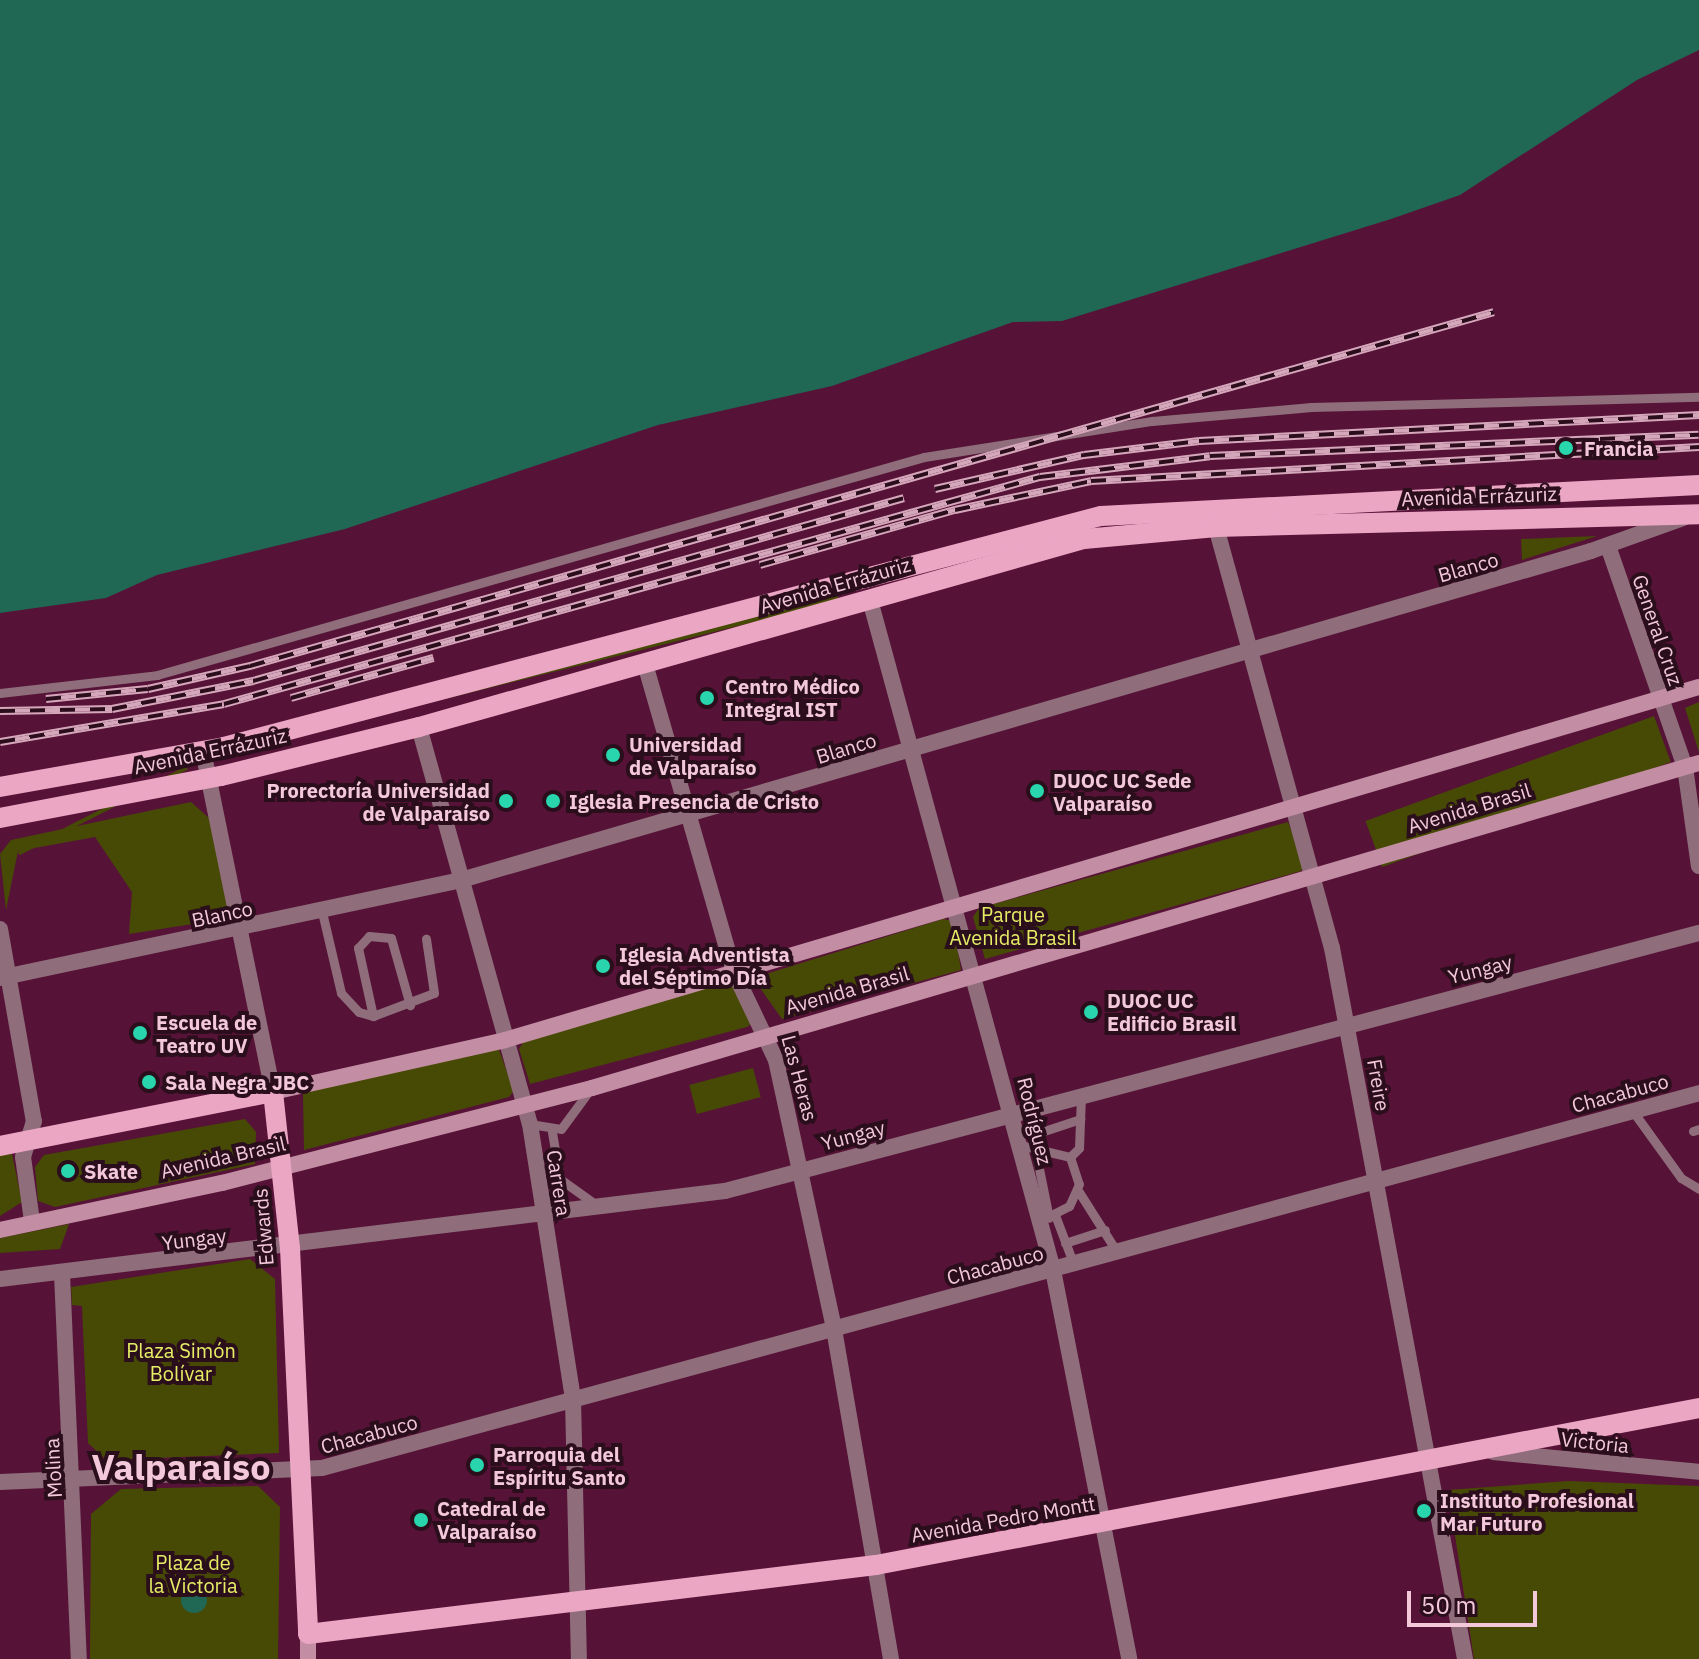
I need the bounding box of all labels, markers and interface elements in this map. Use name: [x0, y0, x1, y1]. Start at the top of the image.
place label: Francia: [1584, 436, 1654, 460]
marker: Francia: [1555, 437, 1577, 459]
street label: Avenida Errázuriz: [1401, 481, 1557, 511]
street label: Blanco: [1435, 547, 1501, 587]
street label: Avenida Errázuriz: [757, 552, 913, 618]
street label: General Cruz: [1628, 571, 1688, 689]
place label: Centro Médico Integral IST: [725, 674, 860, 721]
marker: Centro Médico Integral IST: [696, 687, 718, 709]
street label: Avenida Errázuriz: [131, 723, 289, 779]
street label: Blanco: [813, 728, 879, 768]
place label: Universidad de Valparaíso: [629, 732, 757, 779]
marker: Universidad de Valparaíso: [604, 746, 622, 764]
place label: DUOC UC Sede Valparaíso: [1053, 768, 1192, 815]
place label: Prorectoría Universidad de Valparaíso: [267, 778, 490, 825]
street label: Avenida Brasil: [1404, 778, 1534, 838]
marker: DUOC UC Sede Valparaíso: [1028, 782, 1046, 800]
place label: Iglesia Presencia de Cristo: [569, 789, 819, 813]
marker: Prorectoría Universidad de Valparaíso: [497, 792, 515, 810]
marker: Iglesia Presencia de Cristo: [544, 792, 562, 810]
street label: Blanco: [189, 896, 255, 932]
park label: Parque Avenida Brasil: [949, 903, 1077, 950]
place label: Iglesia Adventista del Séptimo Día: [619, 942, 790, 989]
street label: Yungay: [1446, 949, 1514, 989]
marker: Iglesia Adventista del Séptimo Día: [594, 957, 612, 975]
street label: Avenida Brasil: [782, 961, 912, 1019]
place label: DUOC UC Edificio Brasil: [1107, 988, 1236, 1035]
marker: DUOC UC Edificio Brasil: [1082, 1003, 1100, 1021]
place label: Escuela de Teatro UV: [156, 1010, 257, 1057]
marker: Escuela de Teatro UV: [131, 1024, 149, 1042]
street label: Las Heras: [777, 1032, 823, 1124]
street label: Freire: [1363, 1057, 1395, 1113]
street label: Chacabuco: [1569, 1069, 1671, 1117]
place label: Sala Negra JBC: [165, 1070, 309, 1094]
marker: Sala Negra JBC: [140, 1073, 158, 1091]
street label: Rodríguez: [1013, 1075, 1057, 1167]
street label: Yungay: [818, 1115, 888, 1155]
street label: Avenida Brasil: [158, 1131, 288, 1183]
street label: Carrera: [542, 1148, 576, 1218]
place label: Skate: [84, 1159, 138, 1183]
marker: Skate: [59, 1162, 77, 1180]
street label: Edwards: [248, 1187, 278, 1267]
street label: Yungay: [160, 1223, 228, 1255]
street label: Chacabuco: [944, 1241, 1046, 1289]
park label: Plaza Simón Bolívar: [126, 1339, 236, 1386]
street label: Chacabuco: [318, 1410, 420, 1458]
street label: Victoria: [1560, 1426, 1630, 1458]
street label: Molina: [39, 1437, 67, 1499]
place label: Parroquia del Espíritu Santo: [493, 1442, 626, 1489]
district label: Valparaíso: [92, 1445, 270, 1489]
marker: Parroquia del Espíritu Santo: [468, 1456, 486, 1474]
place label: Instituto Profesional Mar Futuro: [1440, 1488, 1634, 1535]
street label: Avenida Pedro Montt: [909, 1491, 1097, 1547]
place label: Catedral de Valparaíso: [437, 1496, 546, 1543]
marker: Instituto Profesional Mar Futuro: [1415, 1502, 1433, 1520]
marker: Catedral de Valparaíso: [412, 1511, 430, 1529]
park label: Plaza de la Victoria: [148, 1550, 238, 1597]
scale bar: [1411, 1575, 1541, 1625]
text: 50 m: [1421, 1589, 1476, 1621]

